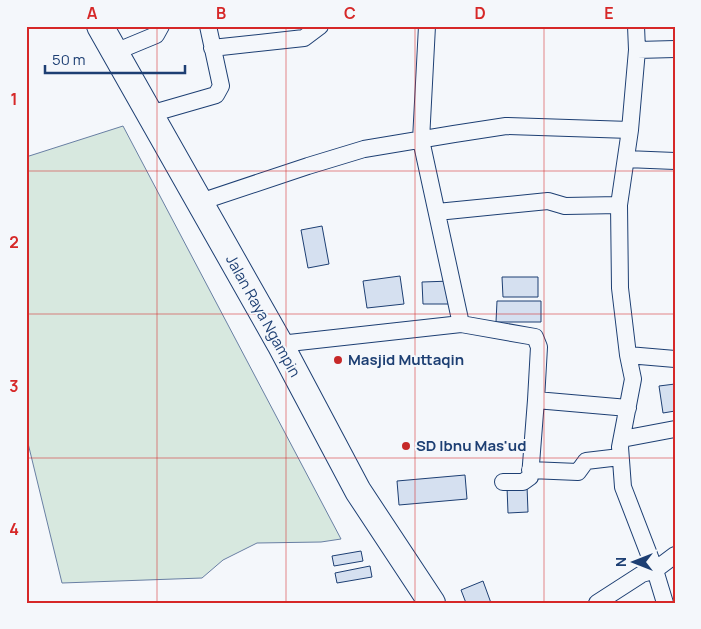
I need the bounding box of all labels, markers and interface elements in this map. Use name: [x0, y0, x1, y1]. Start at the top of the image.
text: A: [87, 2, 98, 24]
text: B: [216, 2, 226, 24]
text: C: [344, 2, 356, 24]
text: D: [474, 2, 486, 24]
text: E: [604, 2, 614, 24]
scale bar: [45, 42, 185, 74]
text: 50 m: [52, 49, 86, 70]
text: 1: [10, 88, 18, 110]
text: 2: [9, 231, 19, 253]
street label: Jalan Raya Ngampin: [221, 251, 306, 381]
place label: Masjid Muttaqin: [348, 349, 464, 370]
marker: Masjid Muttaqin: [332, 354, 344, 366]
text: 3: [9, 375, 19, 397]
place label: SD Ibnu Mas'ud: [416, 435, 526, 456]
marker: SD Ibnu Mas'ud: [400, 440, 412, 452]
text: 4: [9, 518, 19, 540]
north arrow: [608, 536, 658, 586]
text: N: [611, 557, 630, 567]

